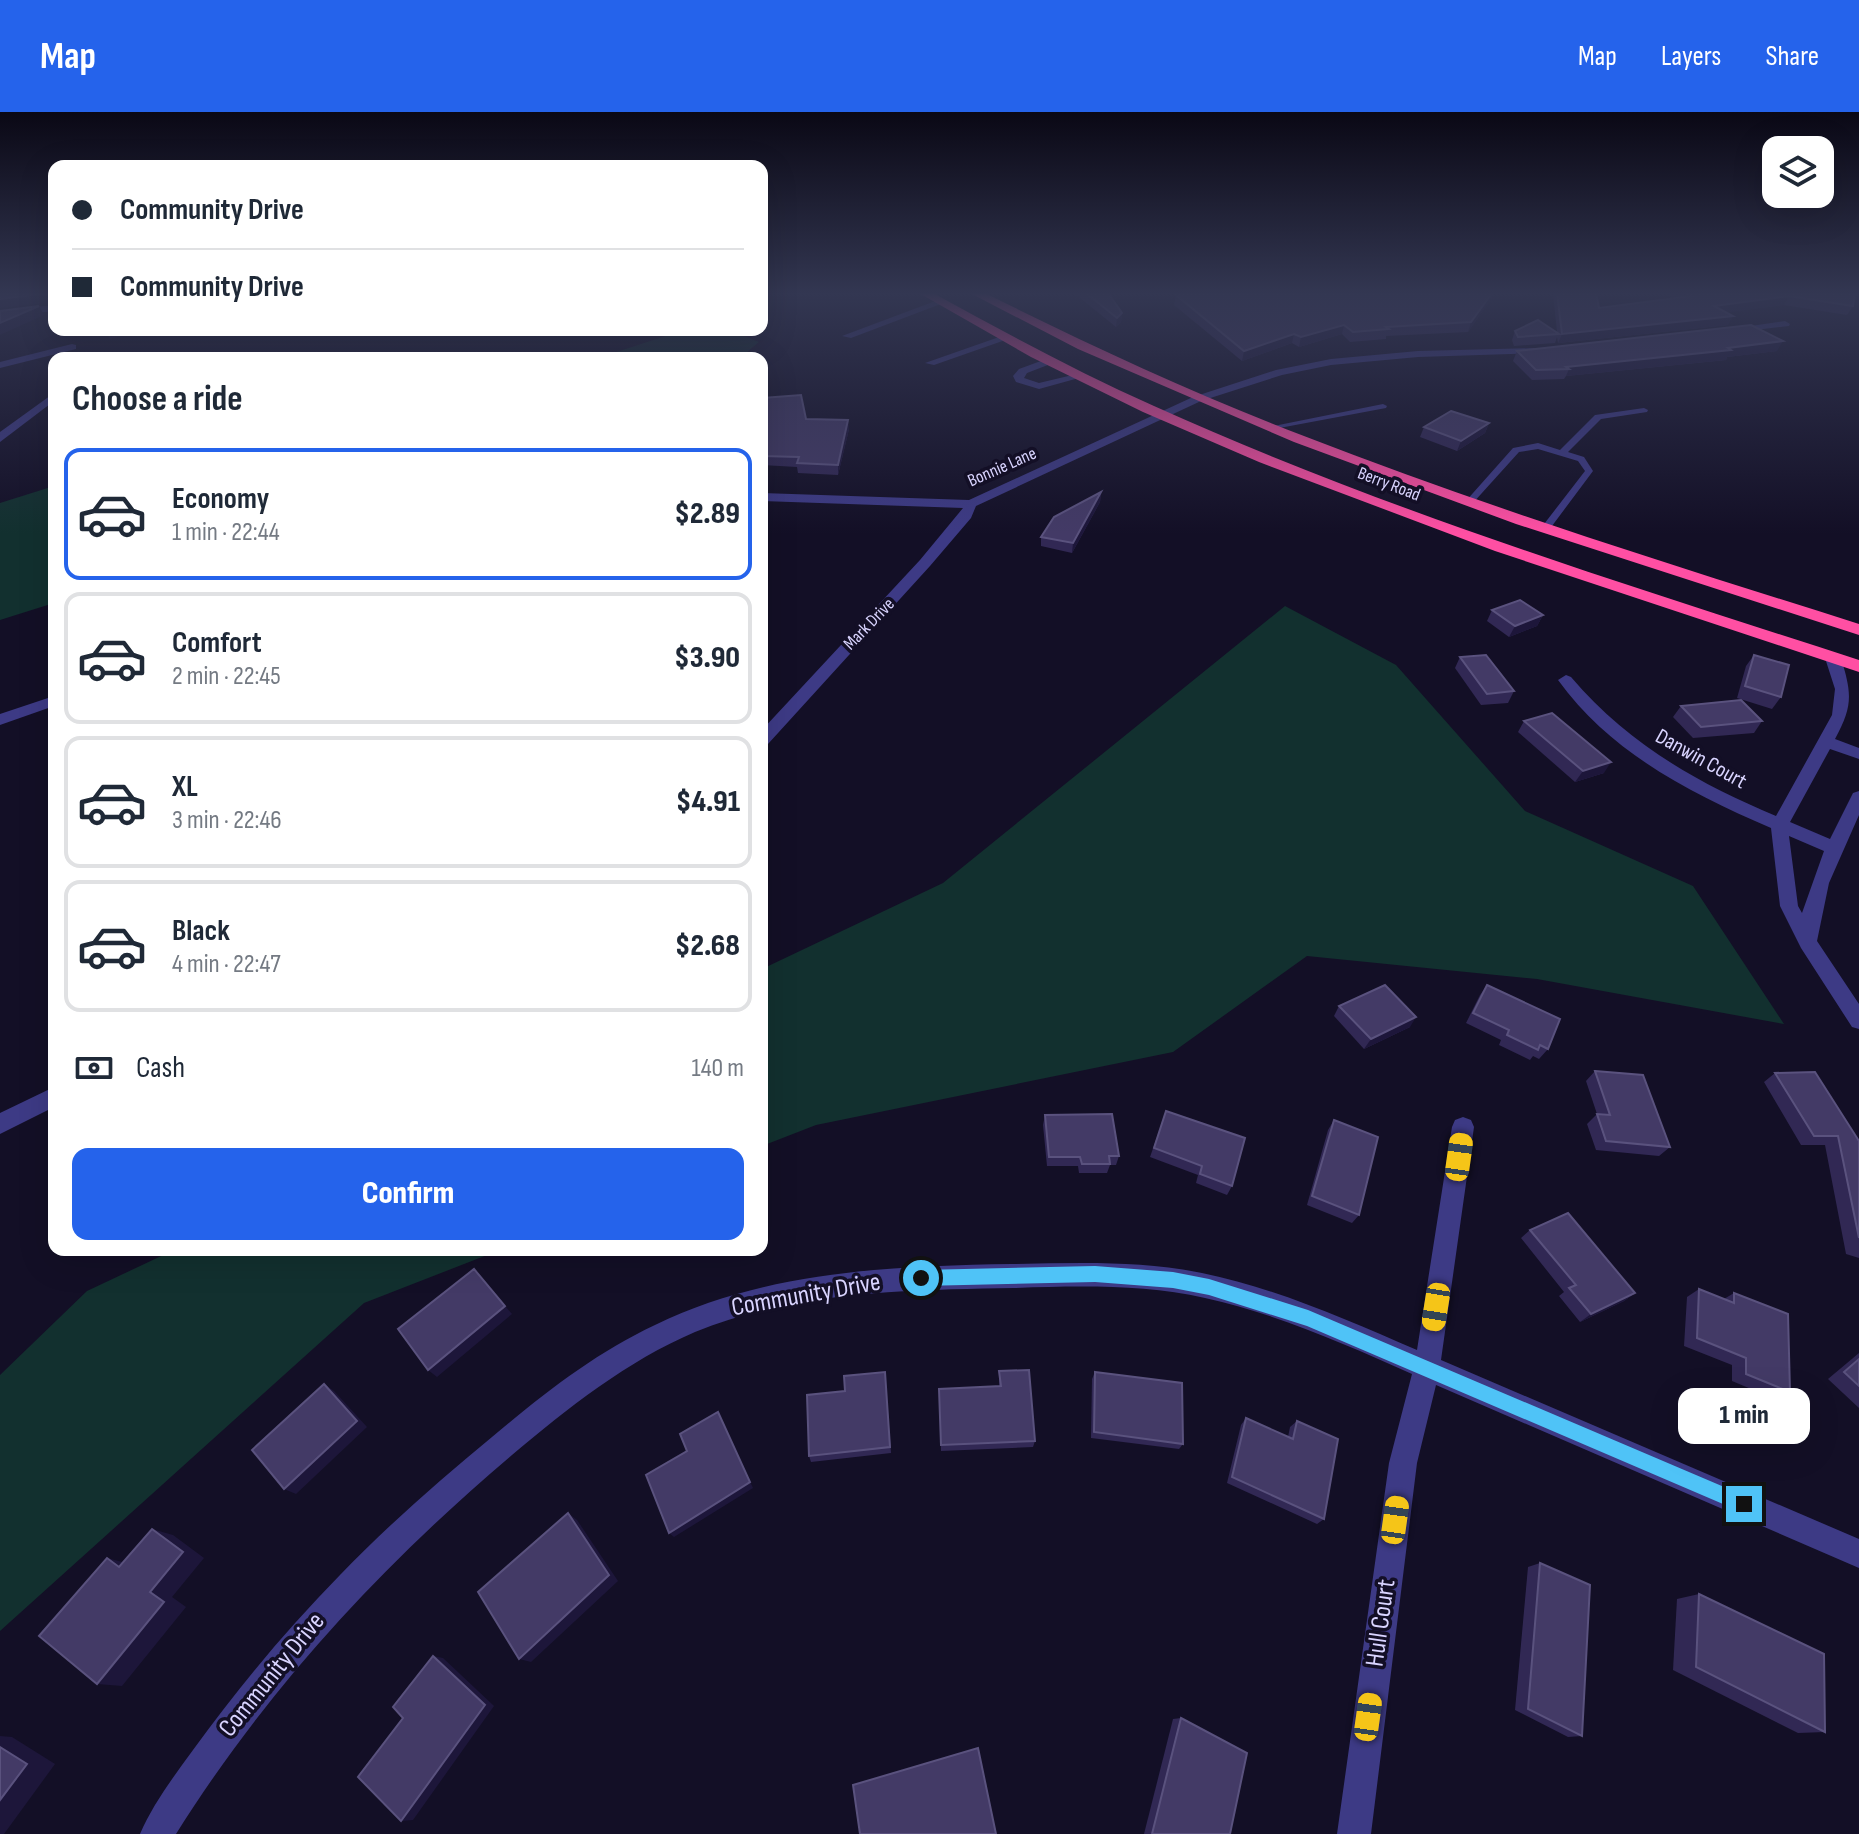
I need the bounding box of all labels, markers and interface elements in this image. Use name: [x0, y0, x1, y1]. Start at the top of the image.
text: Map: [40, 34, 96, 79]
text: Map: [1578, 40, 1617, 73]
text: Layers: [1661, 40, 1721, 73]
text: Share: [1765, 40, 1819, 73]
map controls: [1762, 136, 1834, 208]
button: layers: [1762, 136, 1834, 208]
text: Community Drive: [120, 192, 304, 228]
text: Community Drive: [120, 269, 304, 305]
text: Choose a ride: [72, 378, 243, 421]
street label: Bonnie Lane: [964, 443, 1040, 491]
street label: Berry Road: [1355, 462, 1423, 506]
icon: car: [76, 478, 148, 550]
text: Economy: [172, 481, 269, 517]
text: $2.89: [674, 496, 740, 532]
text: 1 min · 22:44: [172, 517, 280, 548]
street label: Mark Drive: [839, 594, 899, 654]
icon: car: [76, 622, 148, 694]
text: Comfort: [172, 625, 262, 661]
text: $3.90: [674, 640, 740, 676]
text: 2 min · 22:45: [172, 661, 281, 692]
street label: Danwin Court: [1651, 723, 1752, 795]
icon: car: [76, 766, 148, 838]
text: XL: [172, 769, 198, 805]
text: $4.91: [676, 784, 740, 820]
text: 3 min · 22:46: [172, 805, 282, 836]
icon: car: [76, 910, 148, 982]
text: Black: [172, 913, 230, 949]
text: $2.68: [675, 928, 740, 964]
text: 4 min · 22:47: [172, 949, 281, 980]
icon: cash: [72, 1046, 116, 1090]
text: Cash: [136, 1050, 185, 1086]
text: 140 m: [692, 1053, 744, 1084]
car: [1444, 1132, 1474, 1182]
button: Confirm: [72, 1148, 744, 1240]
route start: [903, 1260, 939, 1296]
street label: Community Drive: [729, 1267, 883, 1323]
car: [1420, 1281, 1452, 1333]
callout: 1 min: [1678, 1388, 1810, 1444]
text: 1 min: [1719, 1400, 1769, 1431]
route end: [1726, 1486, 1762, 1522]
car: [1380, 1495, 1410, 1545]
street label: Hull Court: [1360, 1577, 1402, 1669]
street label: Community Drive: [212, 1607, 332, 1743]
car: [1353, 1692, 1383, 1742]

